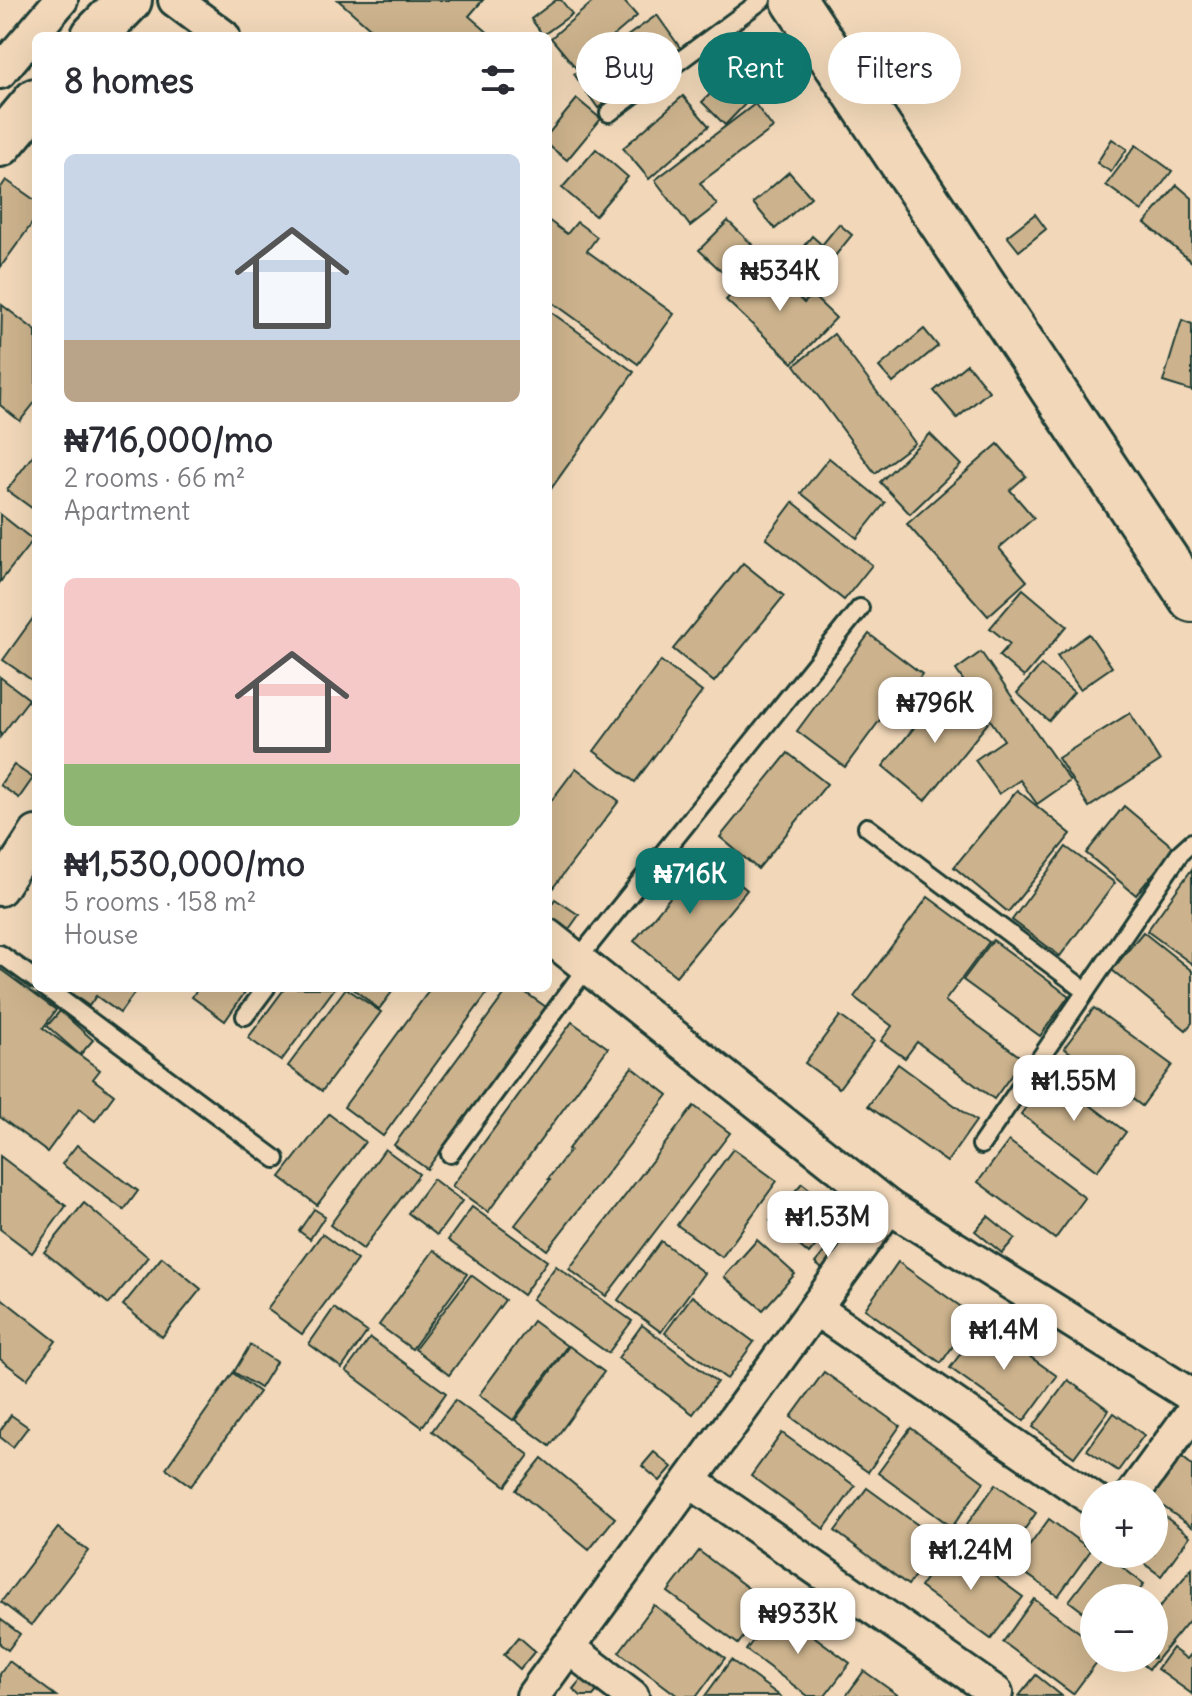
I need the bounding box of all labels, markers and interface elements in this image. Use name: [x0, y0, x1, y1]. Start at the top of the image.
chip: Buy: [576, 32, 682, 104]
chip: Rent: [698, 32, 812, 104]
chip: Filters: [828, 32, 961, 104]
icon: filters: [476, 58, 520, 102]
text: 8 homes: [64, 59, 194, 102]
icon: home: [220, 206, 364, 350]
pin: ₦534K: [724, 245, 836, 313]
text: ₦534K: [740, 254, 820, 287]
text: ₦716,000/mo: [64, 418, 273, 461]
text: 2 rooms · 66 m²: [64, 461, 246, 494]
text: Apartment: [64, 494, 190, 527]
icon: home: [220, 630, 364, 774]
pin: ₦796K: [879, 677, 991, 745]
text: ₦796K: [896, 686, 974, 719]
text: ₦1,530,000/mo: [64, 842, 305, 885]
pin: ₦716K: [634, 848, 746, 916]
text: ₦716K: [654, 857, 726, 890]
text: 5 rooms · 158 m²: [64, 885, 256, 918]
text: House: [64, 918, 138, 951]
pin: ₦1.55M: [1009, 1055, 1139, 1123]
text: ₦1.55M: [1031, 1064, 1117, 1097]
pin: ₦1.53M: [763, 1191, 893, 1259]
text: ₦1.53M: [785, 1200, 871, 1233]
pin: ₦1.4M: [948, 1304, 1060, 1372]
text: ₦1.4M: [969, 1313, 1039, 1346]
map controls: [1080, 1480, 1168, 1672]
button: +: [1080, 1480, 1168, 1568]
pin: ₦1.24M: [906, 1524, 1036, 1592]
text: ₦1.24M: [929, 1533, 1013, 1566]
button: −: [1080, 1584, 1168, 1672]
pin: ₦933K: [742, 1588, 854, 1656]
text: ₦933K: [758, 1597, 838, 1630]

